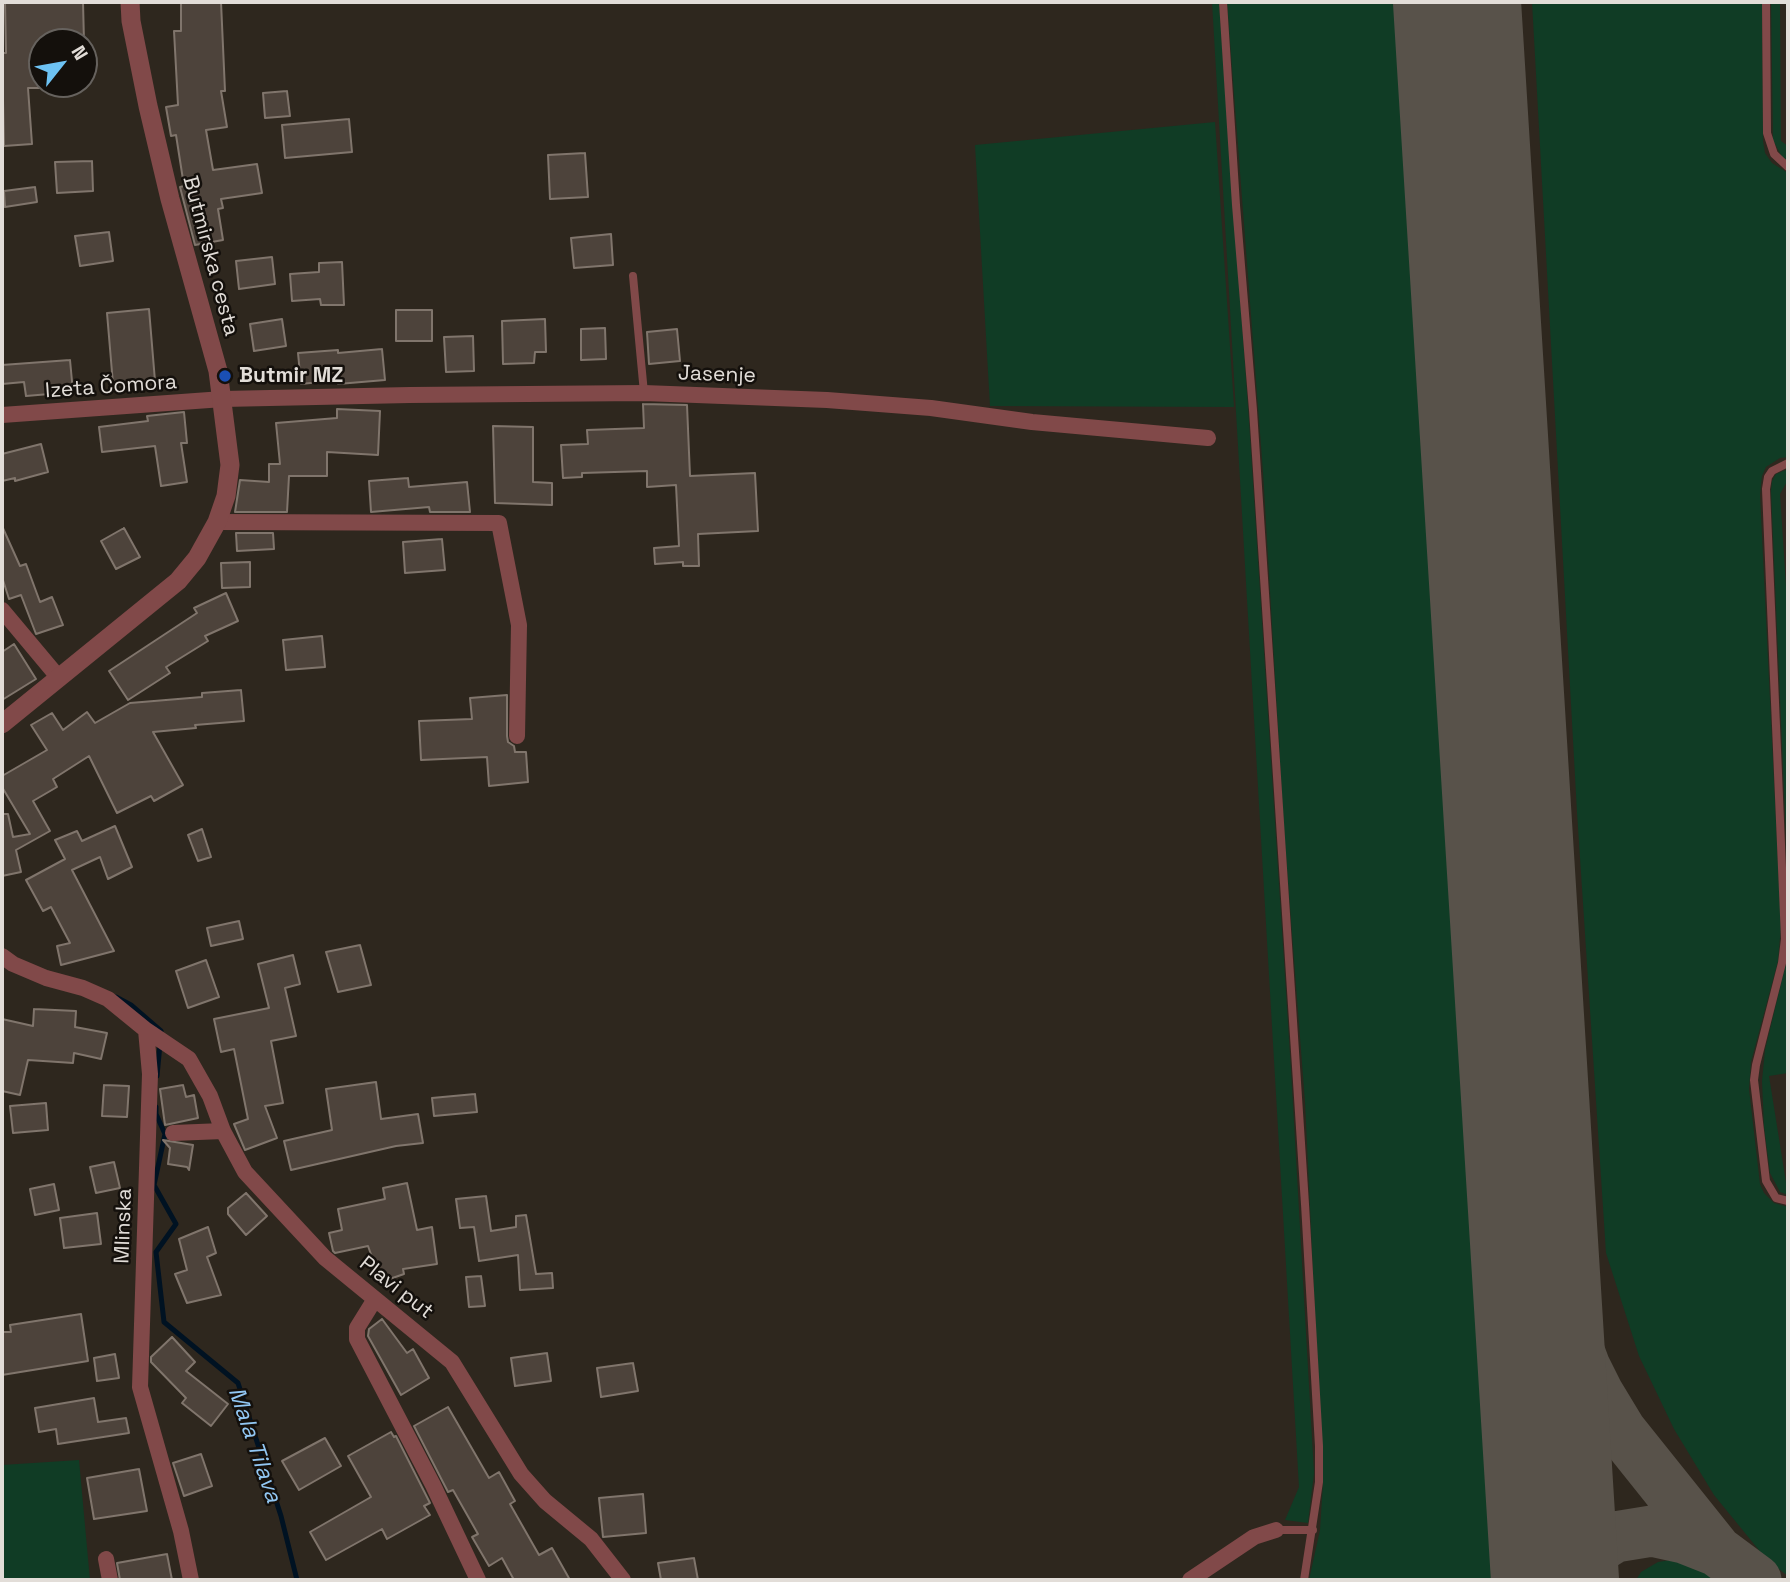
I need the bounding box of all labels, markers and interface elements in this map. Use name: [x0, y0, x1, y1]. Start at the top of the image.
north arrow: [28, 28, 98, 98]
text: N: [66, 41, 94, 65]
street label: Butmirska cesta: [177, 173, 243, 339]
street label: Jasenje: [678, 361, 756, 389]
place label: Butmir MZ: [239, 363, 343, 389]
marker: Butmir MZ: [217, 368, 233, 384]
street label: Izeta Čomora: [44, 370, 178, 404]
street label: Mlinska: [110, 1188, 138, 1264]
street label: Plavi put: [354, 1251, 438, 1325]
water label: Mala Tilava: [221, 1384, 287, 1506]

